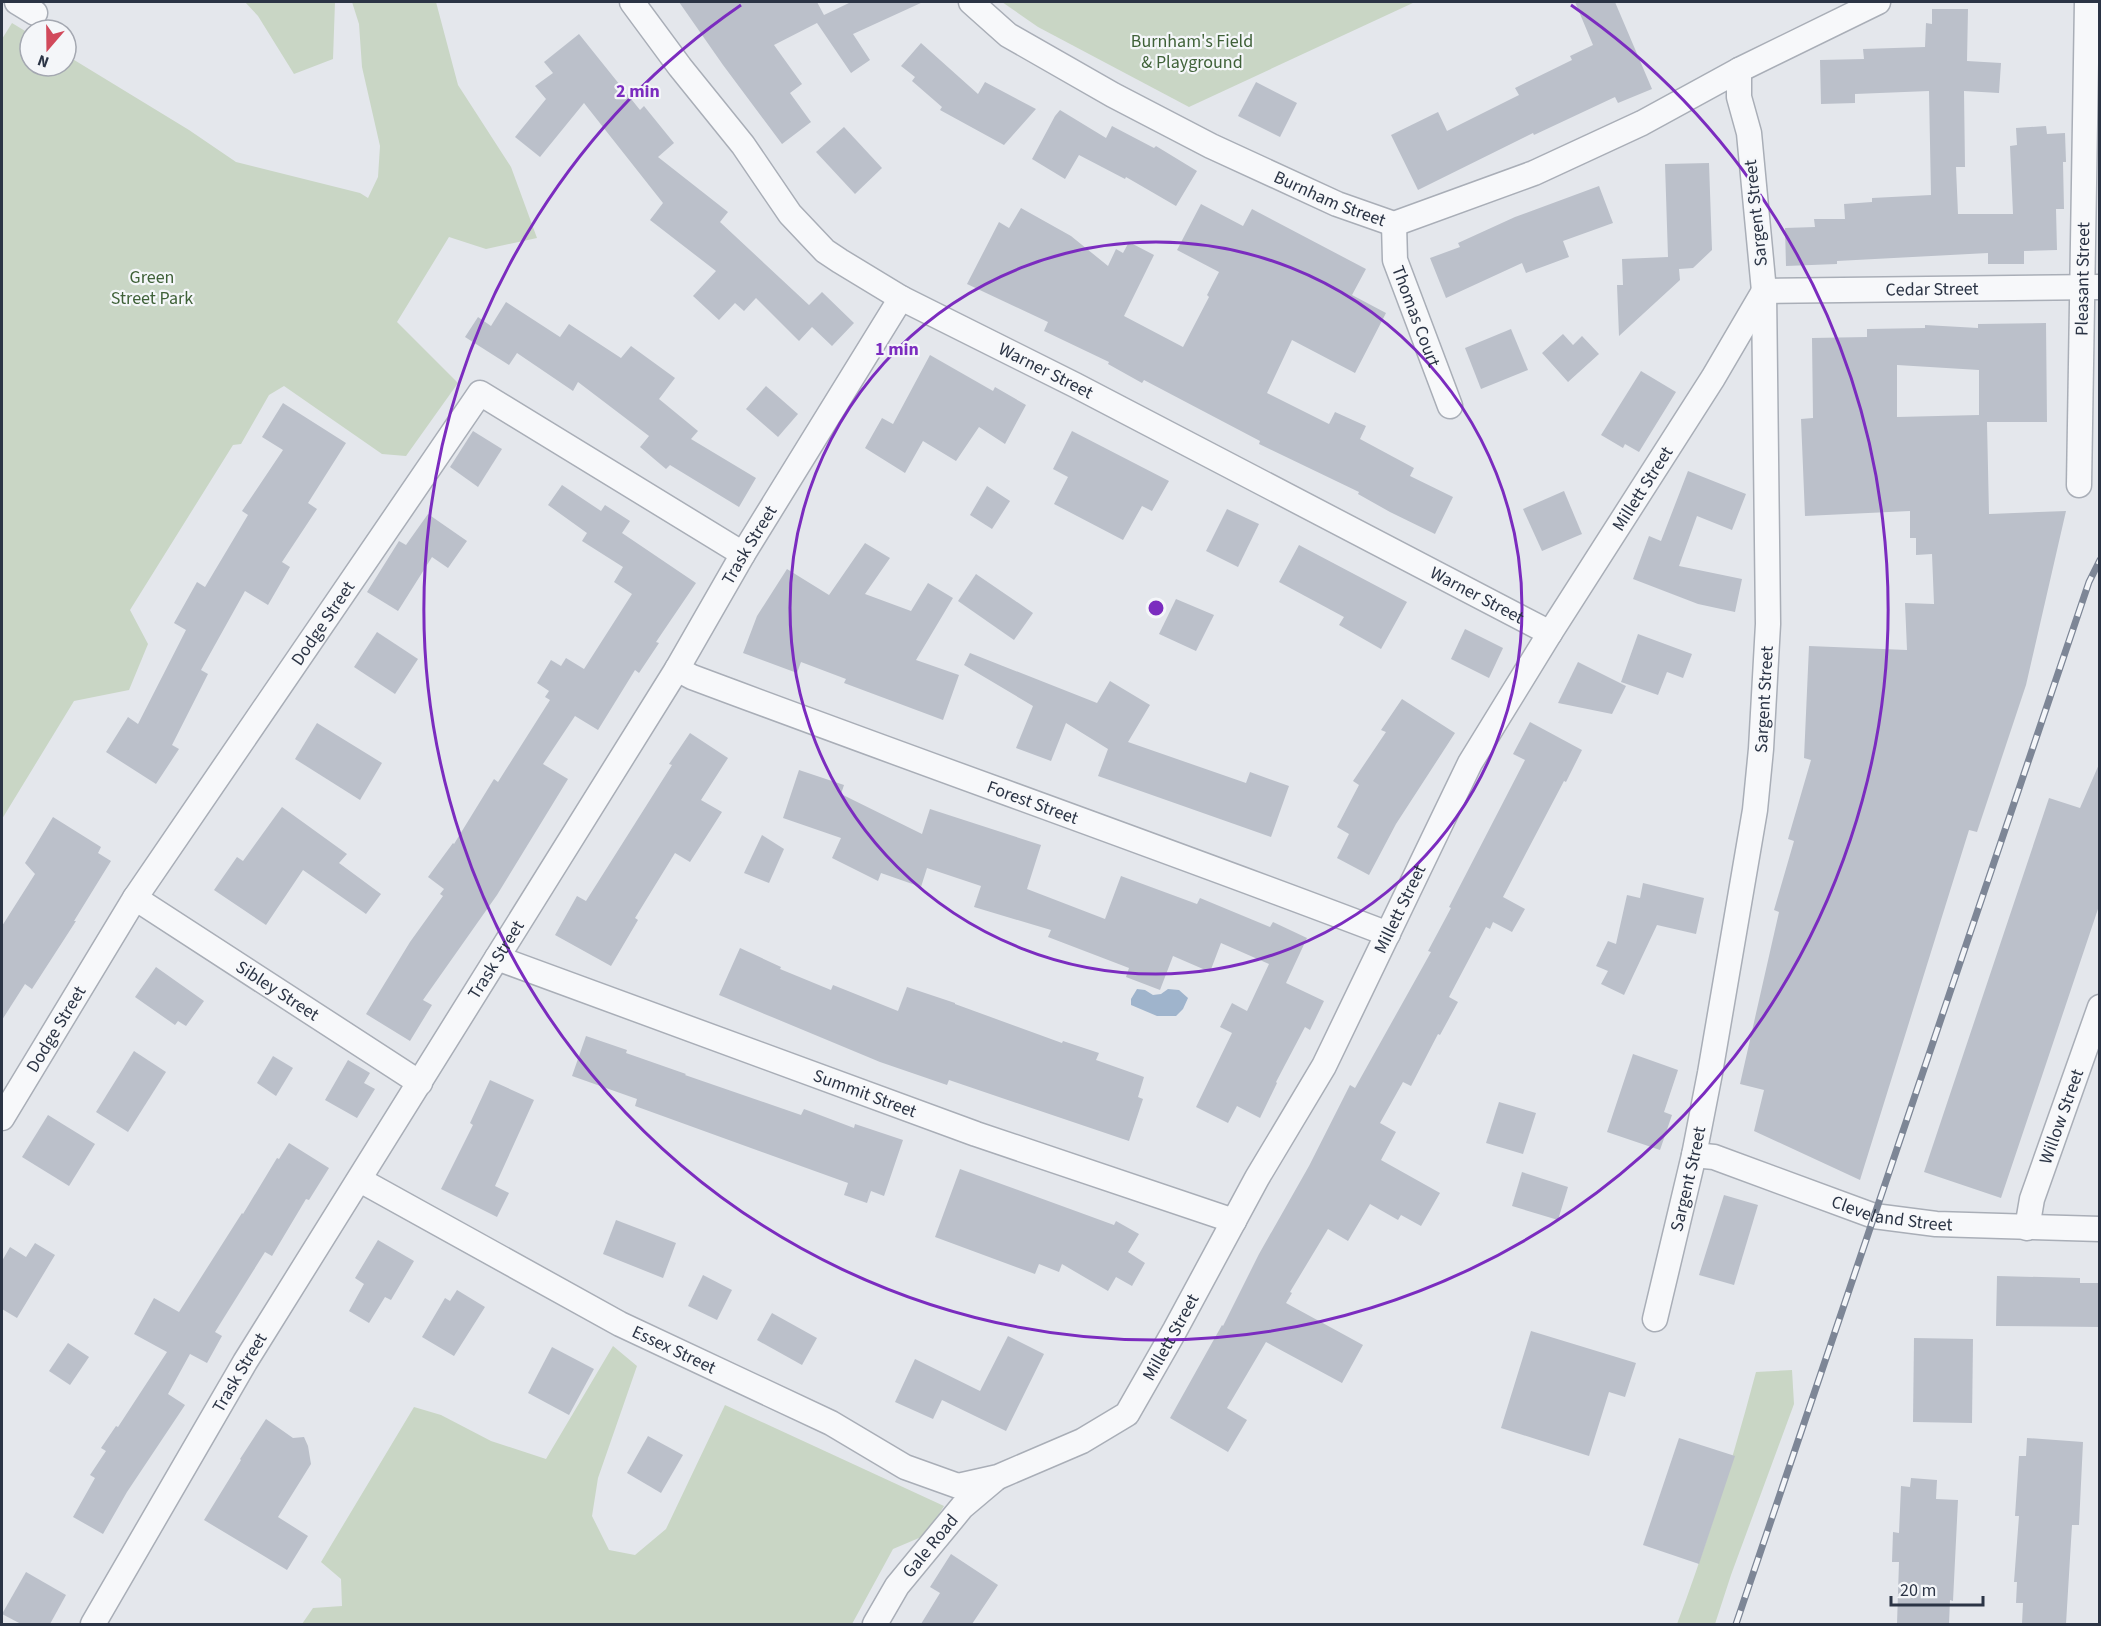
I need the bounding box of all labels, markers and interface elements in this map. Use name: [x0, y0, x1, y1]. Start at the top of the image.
north arrow: [18, 18, 78, 78]
park label: Burnham's Field & Playground: [1131, 29, 1253, 75]
text: N: [34, 49, 52, 73]
text: 2 min: [616, 79, 660, 104]
street label: Sargent Street: [1738, 158, 1774, 268]
street label: Burnham Street: [1270, 164, 1389, 233]
street label: Pleasant Street: [2069, 222, 2096, 336]
street label: Thomas Court: [1386, 262, 1447, 370]
park label: Green Street Park: [111, 265, 193, 311]
street label: Cedar Street: [1885, 276, 1979, 302]
street label: Warner Street: [994, 336, 1098, 405]
text: 1 min: [875, 337, 919, 362]
street label: Millett Street: [1606, 441, 1679, 536]
street label: Trask Street: [715, 500, 783, 589]
street label: Warner Street: [1426, 560, 1529, 630]
street label: Dodge Street: [285, 576, 361, 670]
centre of rings: [1146, 598, 1166, 618]
street label: Sargent Street: [1748, 645, 1779, 754]
street label: Forest Street: [984, 774, 1082, 830]
street label: Millett Street: [1368, 860, 1432, 957]
street label: Trask Street: [462, 915, 530, 1004]
street label: Sibley Street: [231, 954, 324, 1027]
street label: Dodge Street: [20, 981, 92, 1077]
street label: Summit Street: [810, 1063, 920, 1124]
street label: Willow Street: [2033, 1066, 2090, 1167]
street label: Sargent Street: [1664, 1124, 1712, 1234]
street label: Cleveland Street: [1828, 1189, 1953, 1237]
street label: Millett Street: [1136, 1289, 1205, 1385]
street label: Essex Street: [628, 1319, 720, 1380]
street label: Trask Street: [206, 1328, 273, 1417]
street label: Gale Road: [896, 1508, 964, 1583]
scale bar: [1891, 1569, 1982, 1607]
text: 20 m: [1900, 1578, 1936, 1603]

